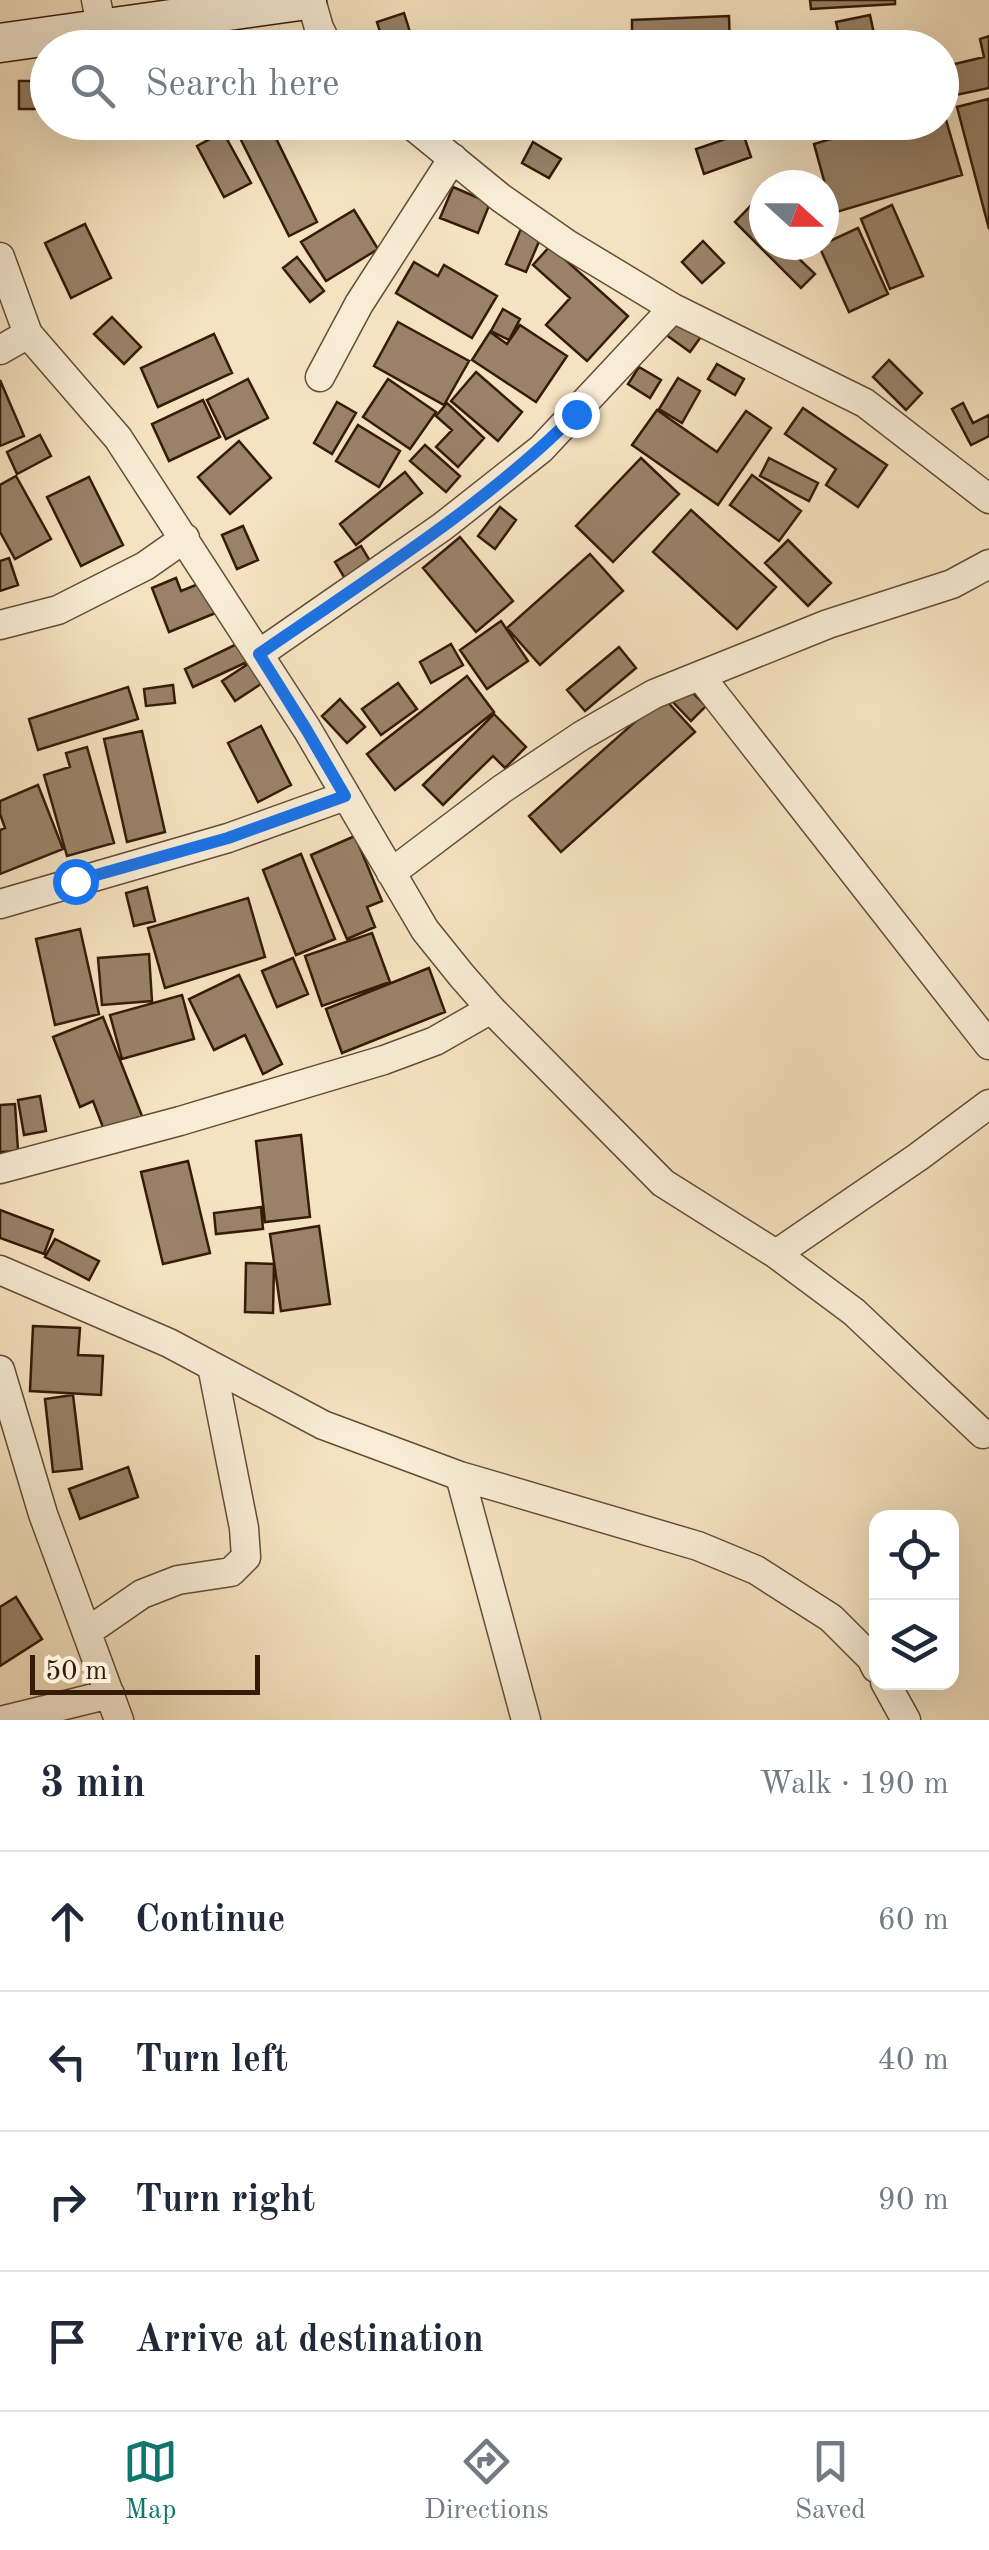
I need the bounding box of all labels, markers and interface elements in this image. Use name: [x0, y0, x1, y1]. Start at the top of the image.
search box: [30, 30, 959, 140]
icon: search: [65, 58, 120, 113]
text: Search here: [145, 66, 340, 104]
north arrow: [749, 170, 839, 260]
route end: [554, 392, 600, 438]
route start: [53, 859, 99, 905]
map controls: [869, 1510, 959, 1690]
button: locate: [869, 1510, 959, 1600]
button: layers: [869, 1600, 959, 1690]
scale bar: [30, 1650, 260, 1694]
text: 50 m: [45, 1658, 108, 1686]
text: 3 min: [40, 1764, 146, 1806]
text: Walk · 190 m: [759, 1769, 949, 1801]
icon: ahead: [40, 1894, 95, 1949]
text: Continue: [135, 1902, 285, 1940]
text: 60 m: [878, 1905, 949, 1937]
icon: left: [40, 2034, 95, 2089]
text: Turn left: [135, 2042, 288, 2080]
text: 40 m: [878, 2045, 949, 2077]
icon: right: [40, 2174, 95, 2229]
text: Turn right: [135, 2182, 315, 2220]
text: 90 m: [878, 2185, 949, 2217]
icon: arrive: [40, 2314, 95, 2369]
text: Arrive at destination: [135, 2322, 484, 2360]
tab: Map: [123, 2434, 178, 2529]
tab: Directions: [424, 2434, 549, 2529]
tab: Saved: [795, 2434, 866, 2529]

